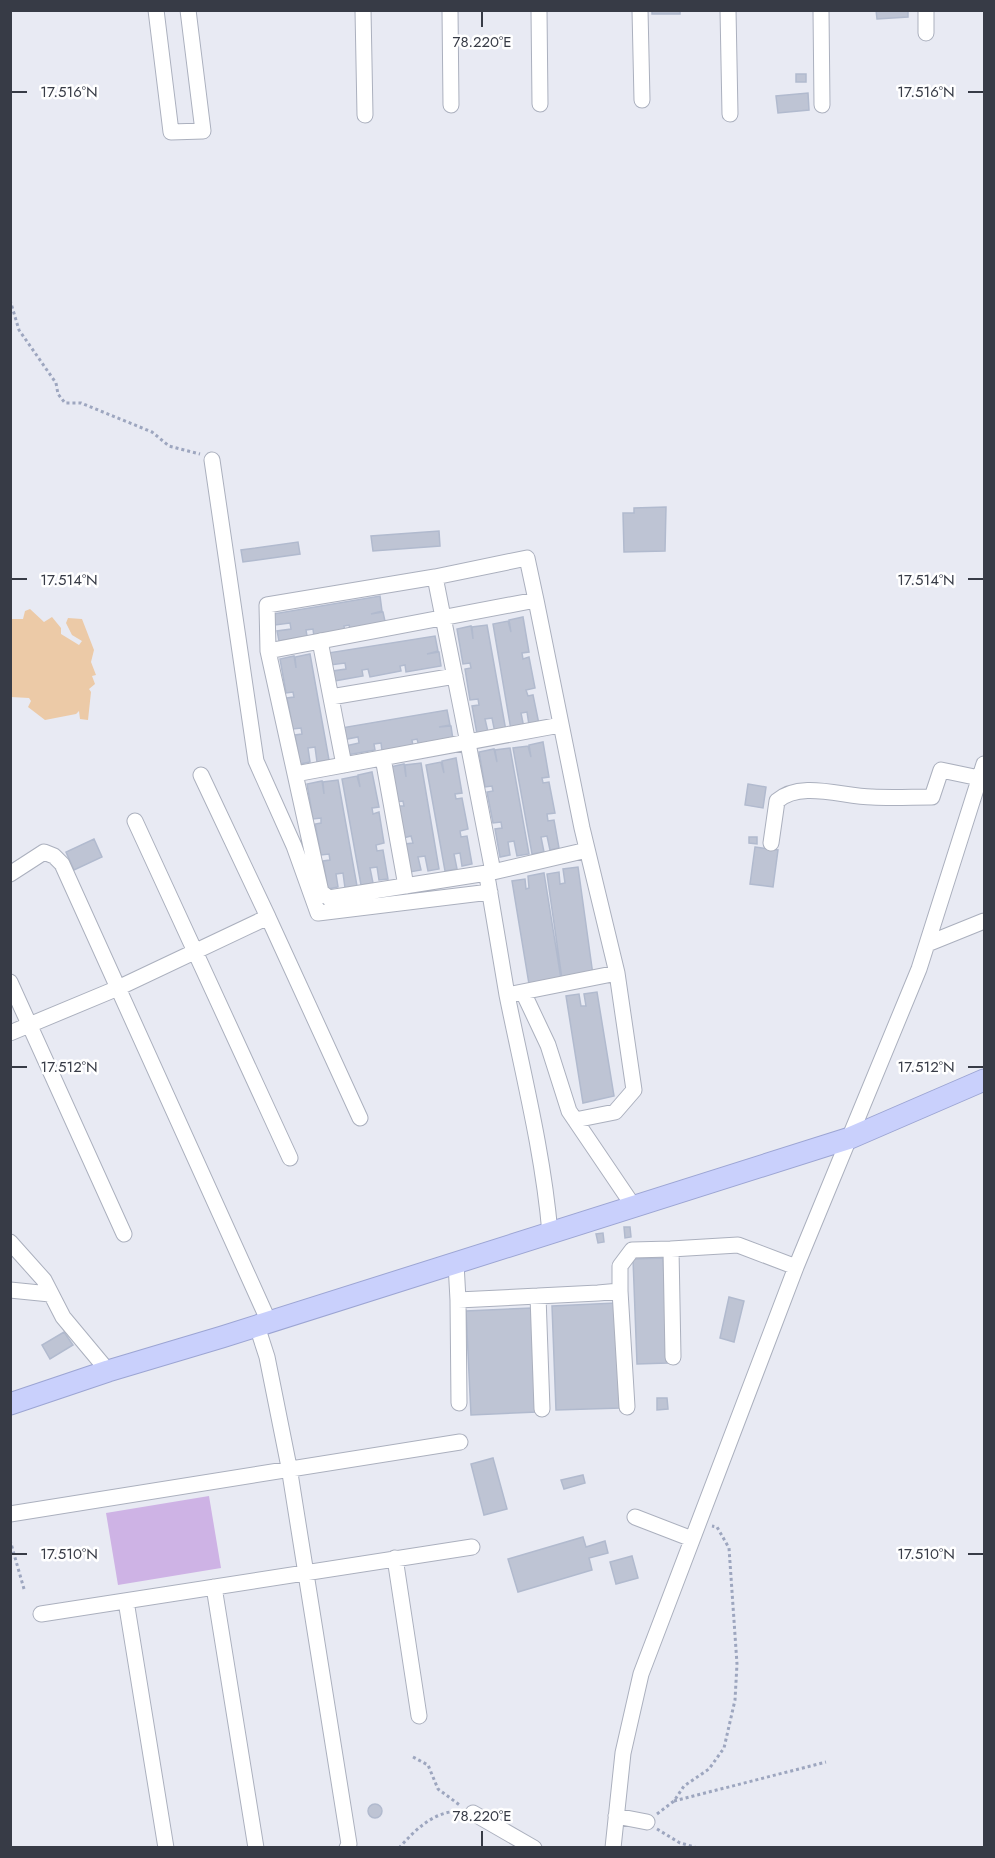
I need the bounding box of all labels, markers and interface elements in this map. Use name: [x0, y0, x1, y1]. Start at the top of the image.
text: 78.220°E: [453, 31, 511, 53]
text: 17.516°N: [40, 81, 98, 103]
text: 17.516°N: [897, 81, 955, 103]
text: 17.514°N: [40, 569, 98, 591]
text: 17.514°N: [897, 569, 955, 591]
text: 17.512°N: [40, 1056, 98, 1078]
text: 17.512°N: [897, 1056, 955, 1078]
text: 17.510°N: [40, 1543, 98, 1565]
text: 17.510°N: [897, 1543, 955, 1565]
text: 78.220°E: [453, 1805, 511, 1827]

